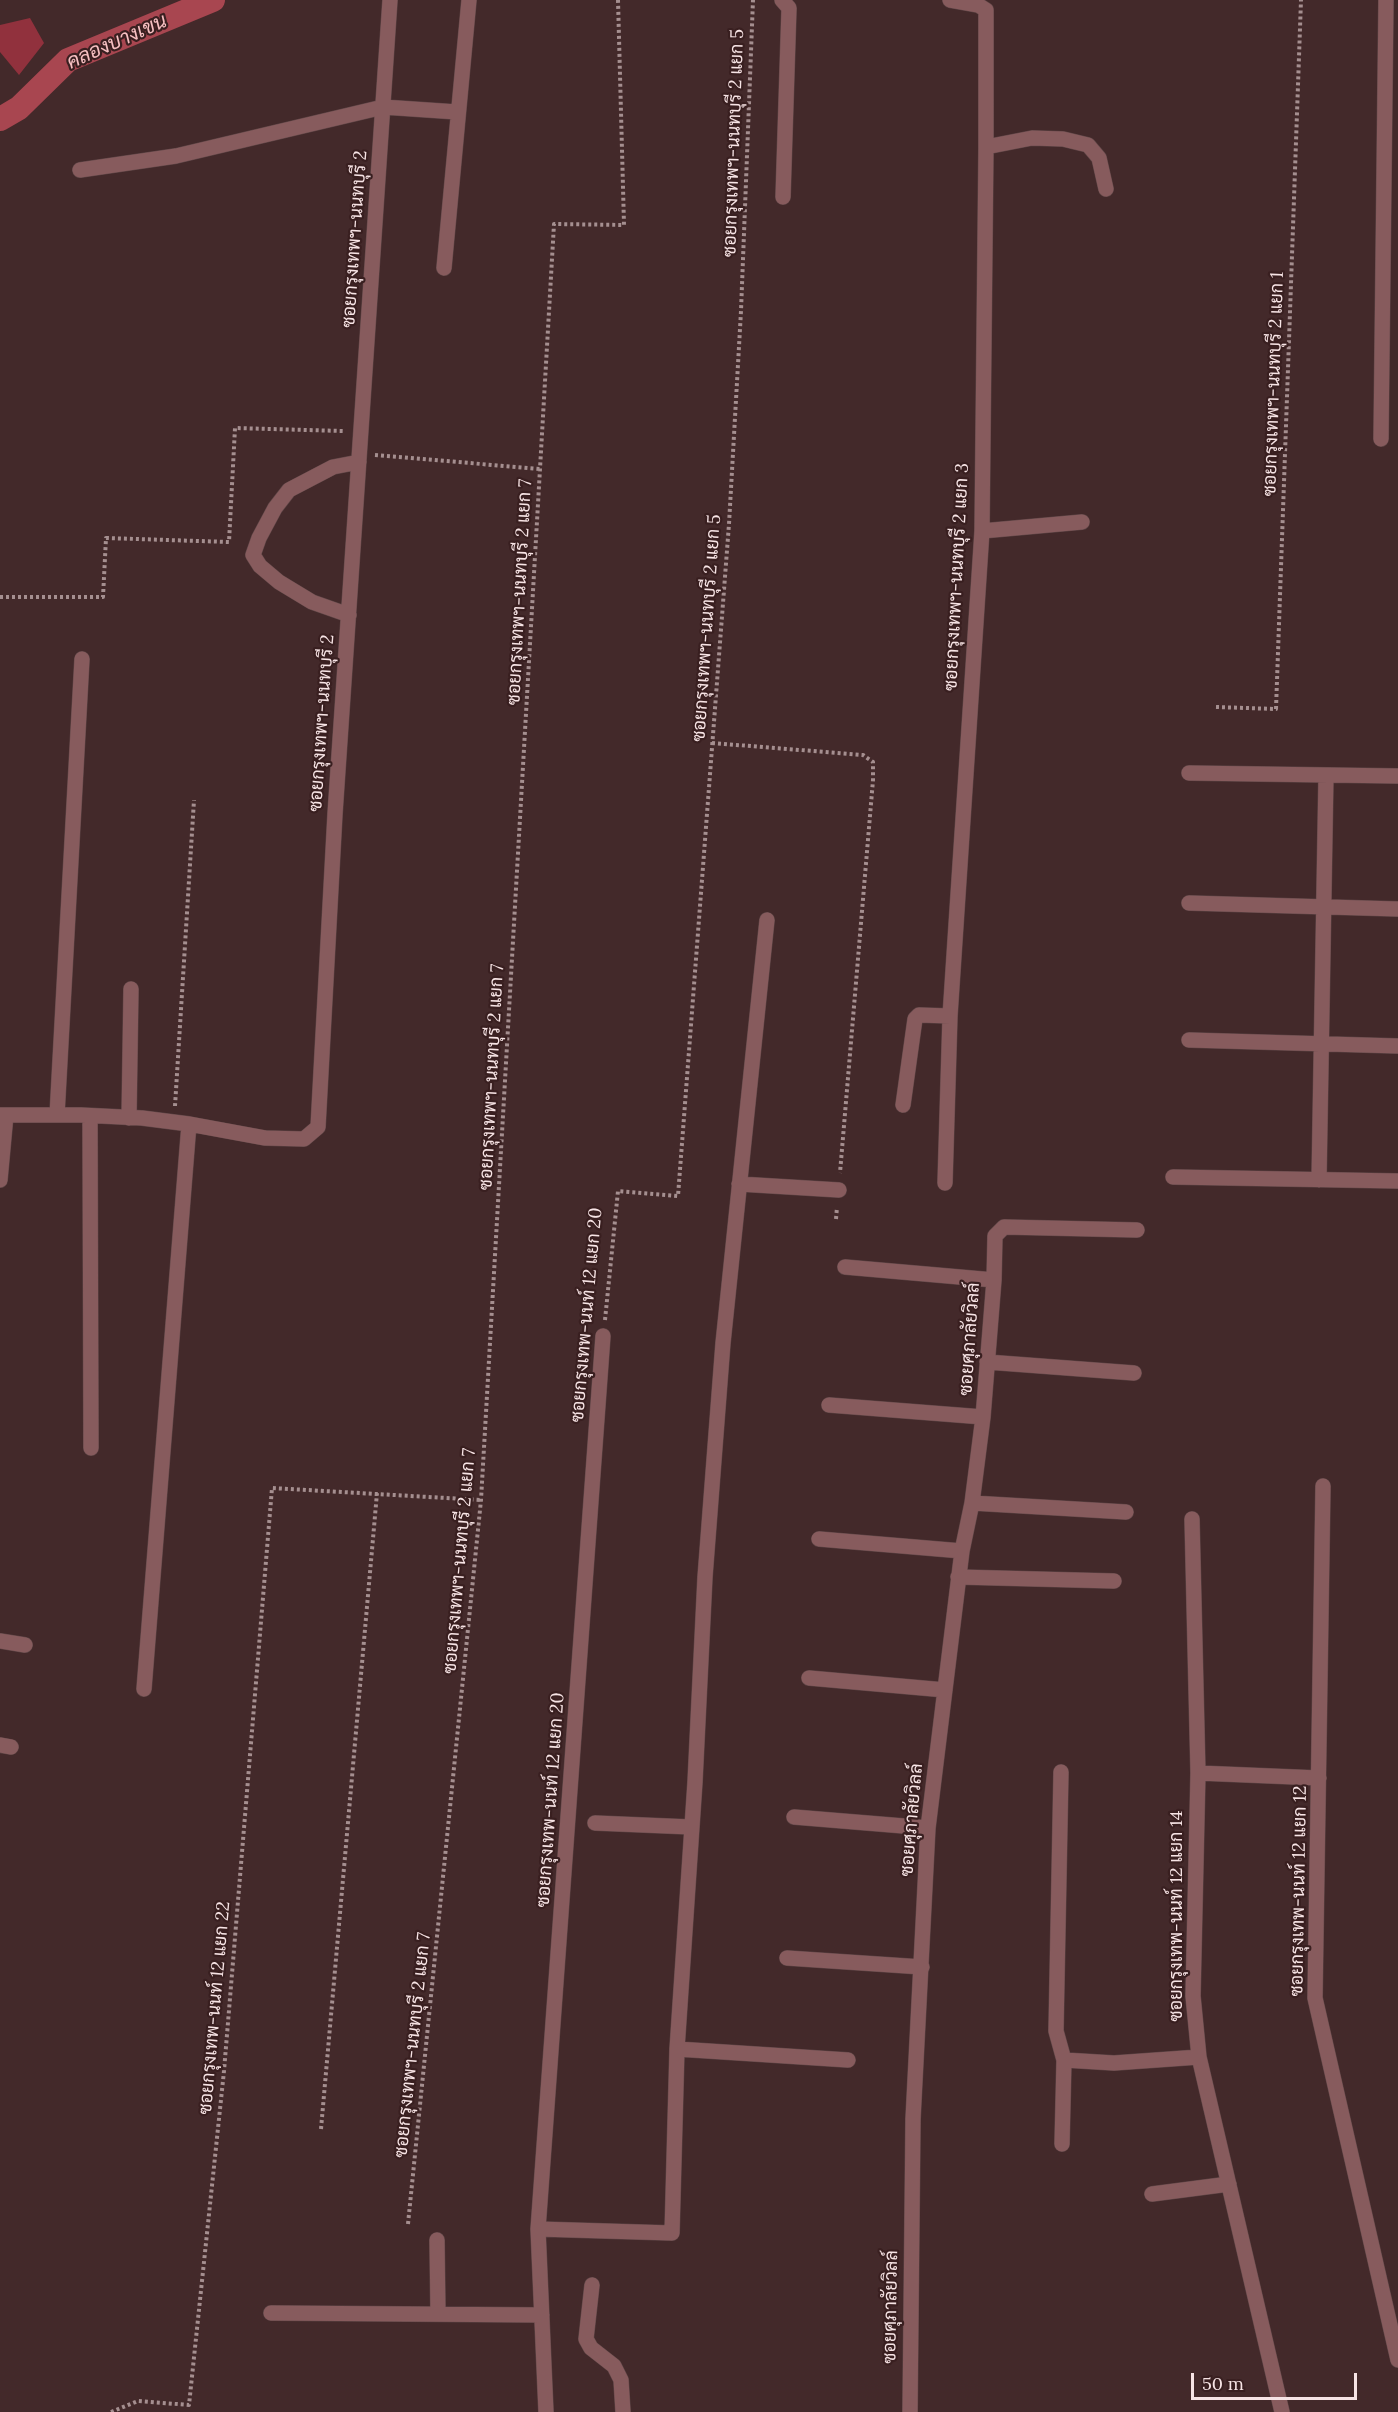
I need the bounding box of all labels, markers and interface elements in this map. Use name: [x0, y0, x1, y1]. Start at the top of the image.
water label: คลองบางเขน: [63, 9, 171, 75]
street label: ซอยกรุงเทพฯ-นนทบุรี 2 แยก 5: [719, 29, 749, 257]
street label: ซอยกรุงเทพฯ-นนทบุรี 2: [338, 150, 372, 328]
street label: ซอยกรุงเทพฯ-นนทบุรี 2 แยก 1: [1259, 271, 1289, 497]
street label: ซอยกรุงเทพฯ-นนทบุรี 2 แยก 3: [940, 462, 974, 692]
street label: ซอยกรุงเทพฯ-นนทบุรี 2 แยก 7: [503, 478, 537, 706]
street label: ซอยกรุงเทพฯ-นนทบุรี 2 แยก 5: [688, 514, 726, 742]
street label: ซอยกรุงเทพฯ-นนทบุรี 2: [305, 634, 339, 812]
street label: ซอยกรุงเทพฯ-นนทบุรี 2 แยก 7: [475, 963, 509, 1191]
street label: ซอยกรุงเทพ-นนท์ 12 แยก 20: [567, 1207, 607, 1423]
street label: ซอยศุภาลัยวิลล์: [955, 1282, 985, 1396]
street label: ซอยกรุงเทพฯ-นนทบุรี 2 แยก 7: [439, 1447, 481, 1675]
street label: ซอยกรุงเทพ-นนท์ 12 แยก 20: [533, 1692, 569, 1908]
street label: ซอยศุภาลัยวิลล์: [896, 1763, 928, 1877]
street label: ซอยกรุงเทพ-นนท์ 12 แยก 12: [1286, 1785, 1312, 1997]
street label: ซอยกรุงเทพ-นนท์ 12 แยก 14: [1166, 1811, 1188, 2021]
street label: ซอยกรุงเทพ-นนท์ 12 แยก 22: [195, 1900, 235, 2116]
street label: ซอยกรุงเทพฯ-นนทบุรี 2 แยก 7: [390, 1931, 436, 2159]
street label: ซอยศุภาลัยวิลล์: [879, 2250, 903, 2364]
scale bar: [1194, 2361, 1360, 2399]
text: 50 m: [1202, 2372, 1244, 2395]

